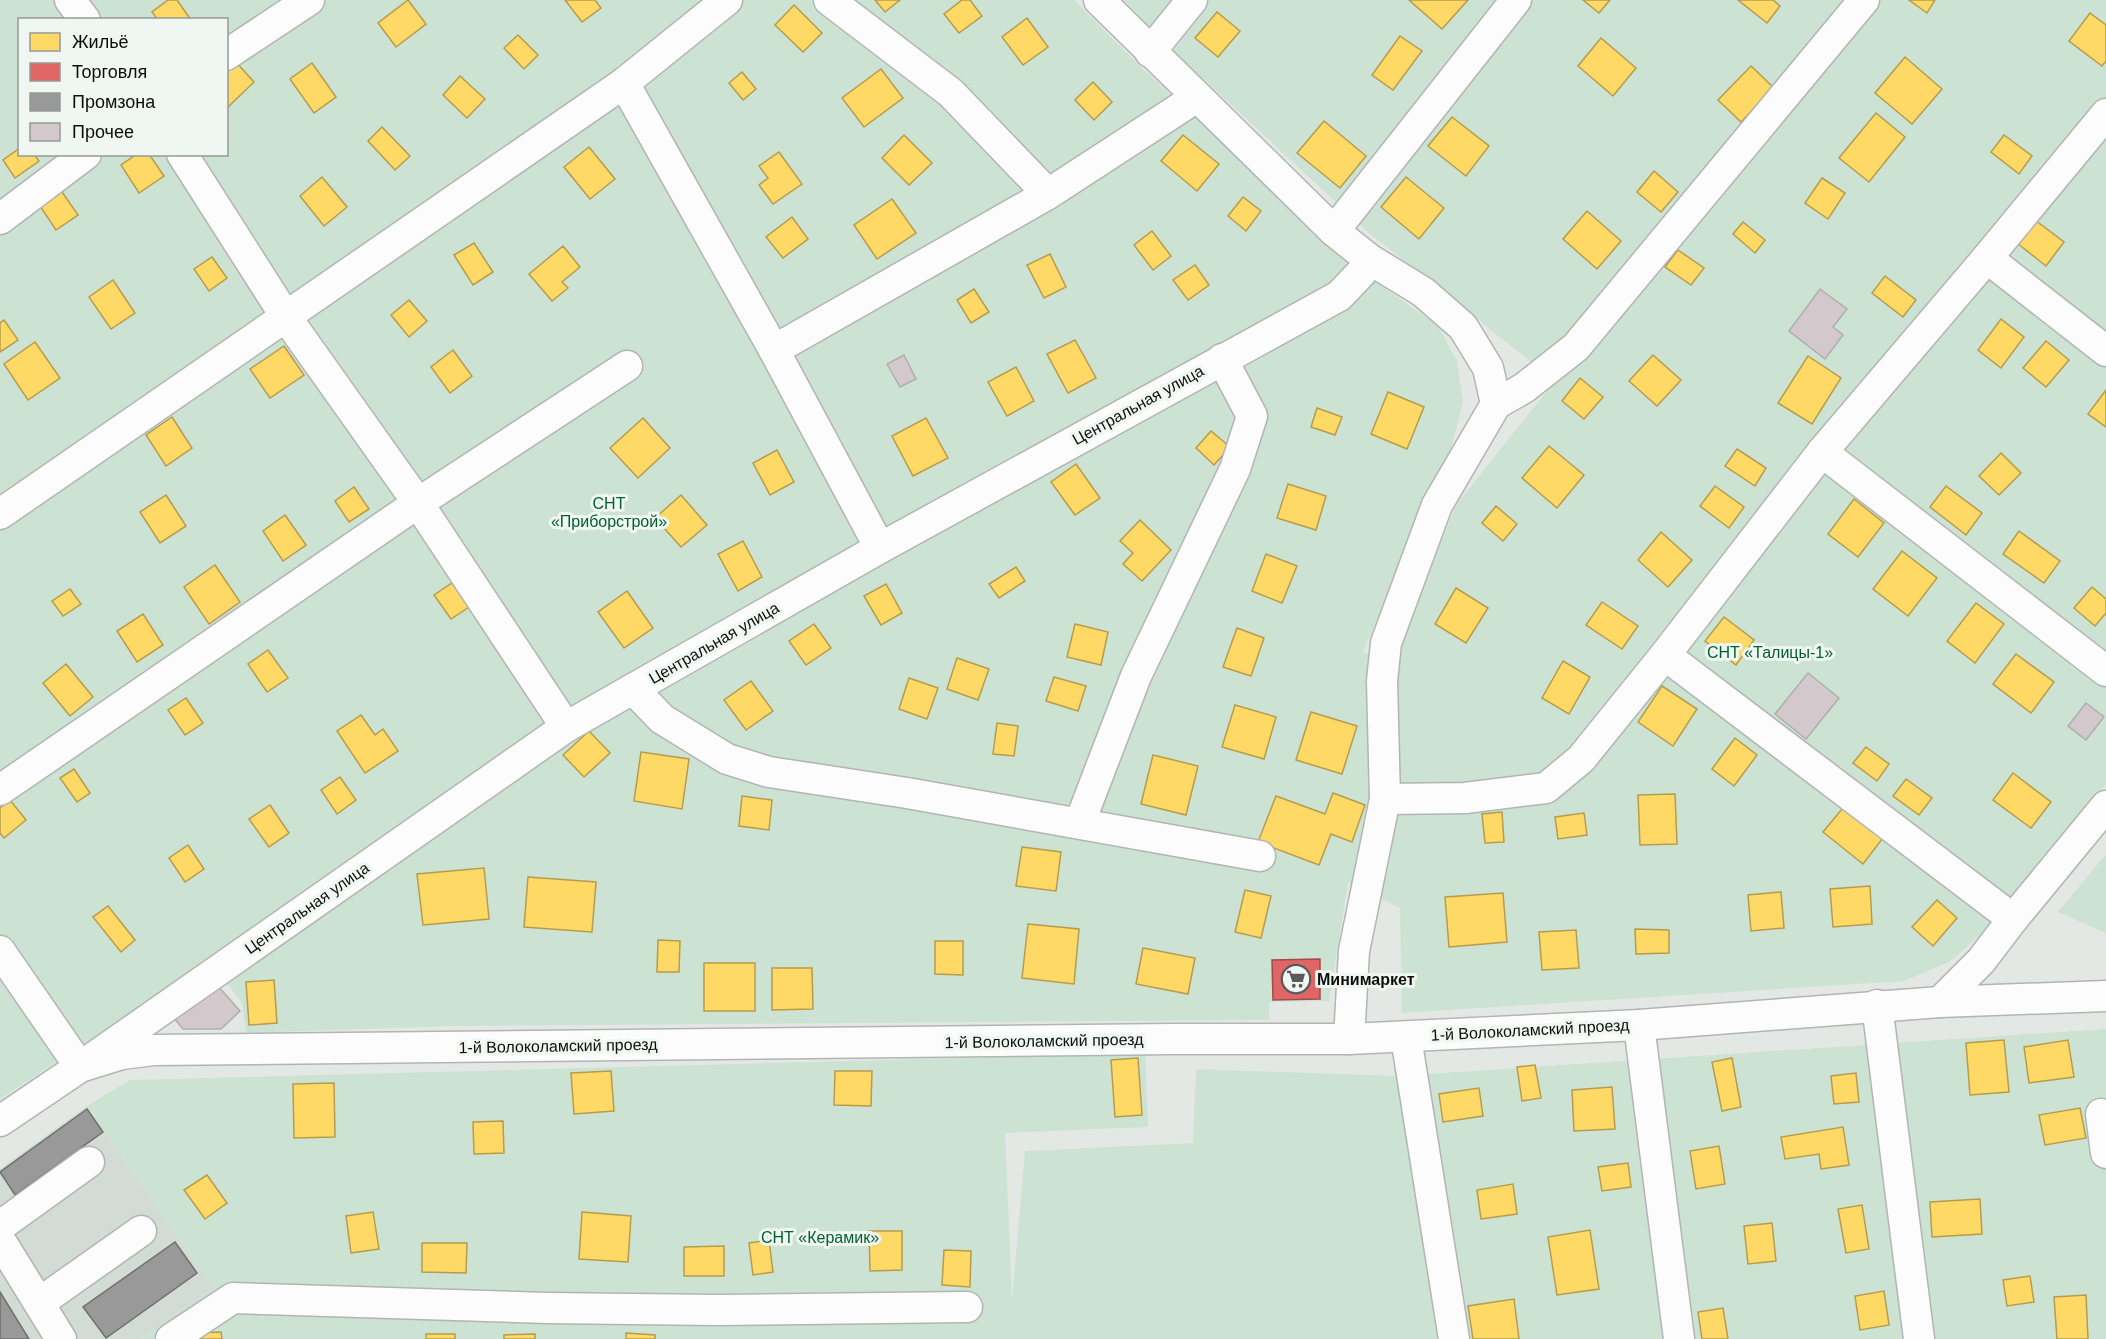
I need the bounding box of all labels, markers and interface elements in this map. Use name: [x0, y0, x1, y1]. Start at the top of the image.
legend: [18, 18, 228, 156]
text: Жильё: [72, 32, 129, 52]
text: Торговля: [72, 62, 147, 82]
text: Промзона: [72, 92, 156, 112]
text: Прочее: [72, 122, 134, 142]
street label: Центральная улица: [1070, 362, 1207, 448]
park label: СНТ «Приборстрой»: [551, 495, 667, 530]
street label: Центральная улица: [646, 599, 782, 687]
park label: СНТ «Талицы-1»: [1707, 644, 1833, 661]
street label: Центральная улица: [242, 859, 372, 957]
supermarket icon: Минимаркет: [1280, 963, 1312, 995]
place label: Минимаркет: [1317, 971, 1415, 988]
street label: 1-й Волоколамский проезд: [1430, 1016, 1630, 1044]
street label: 1-й Волоколамский проезд: [944, 1031, 1144, 1051]
street label: 1-й Волоколамский проезд: [458, 1036, 658, 1056]
park label: СНТ «Керамик»: [761, 1229, 879, 1246]

